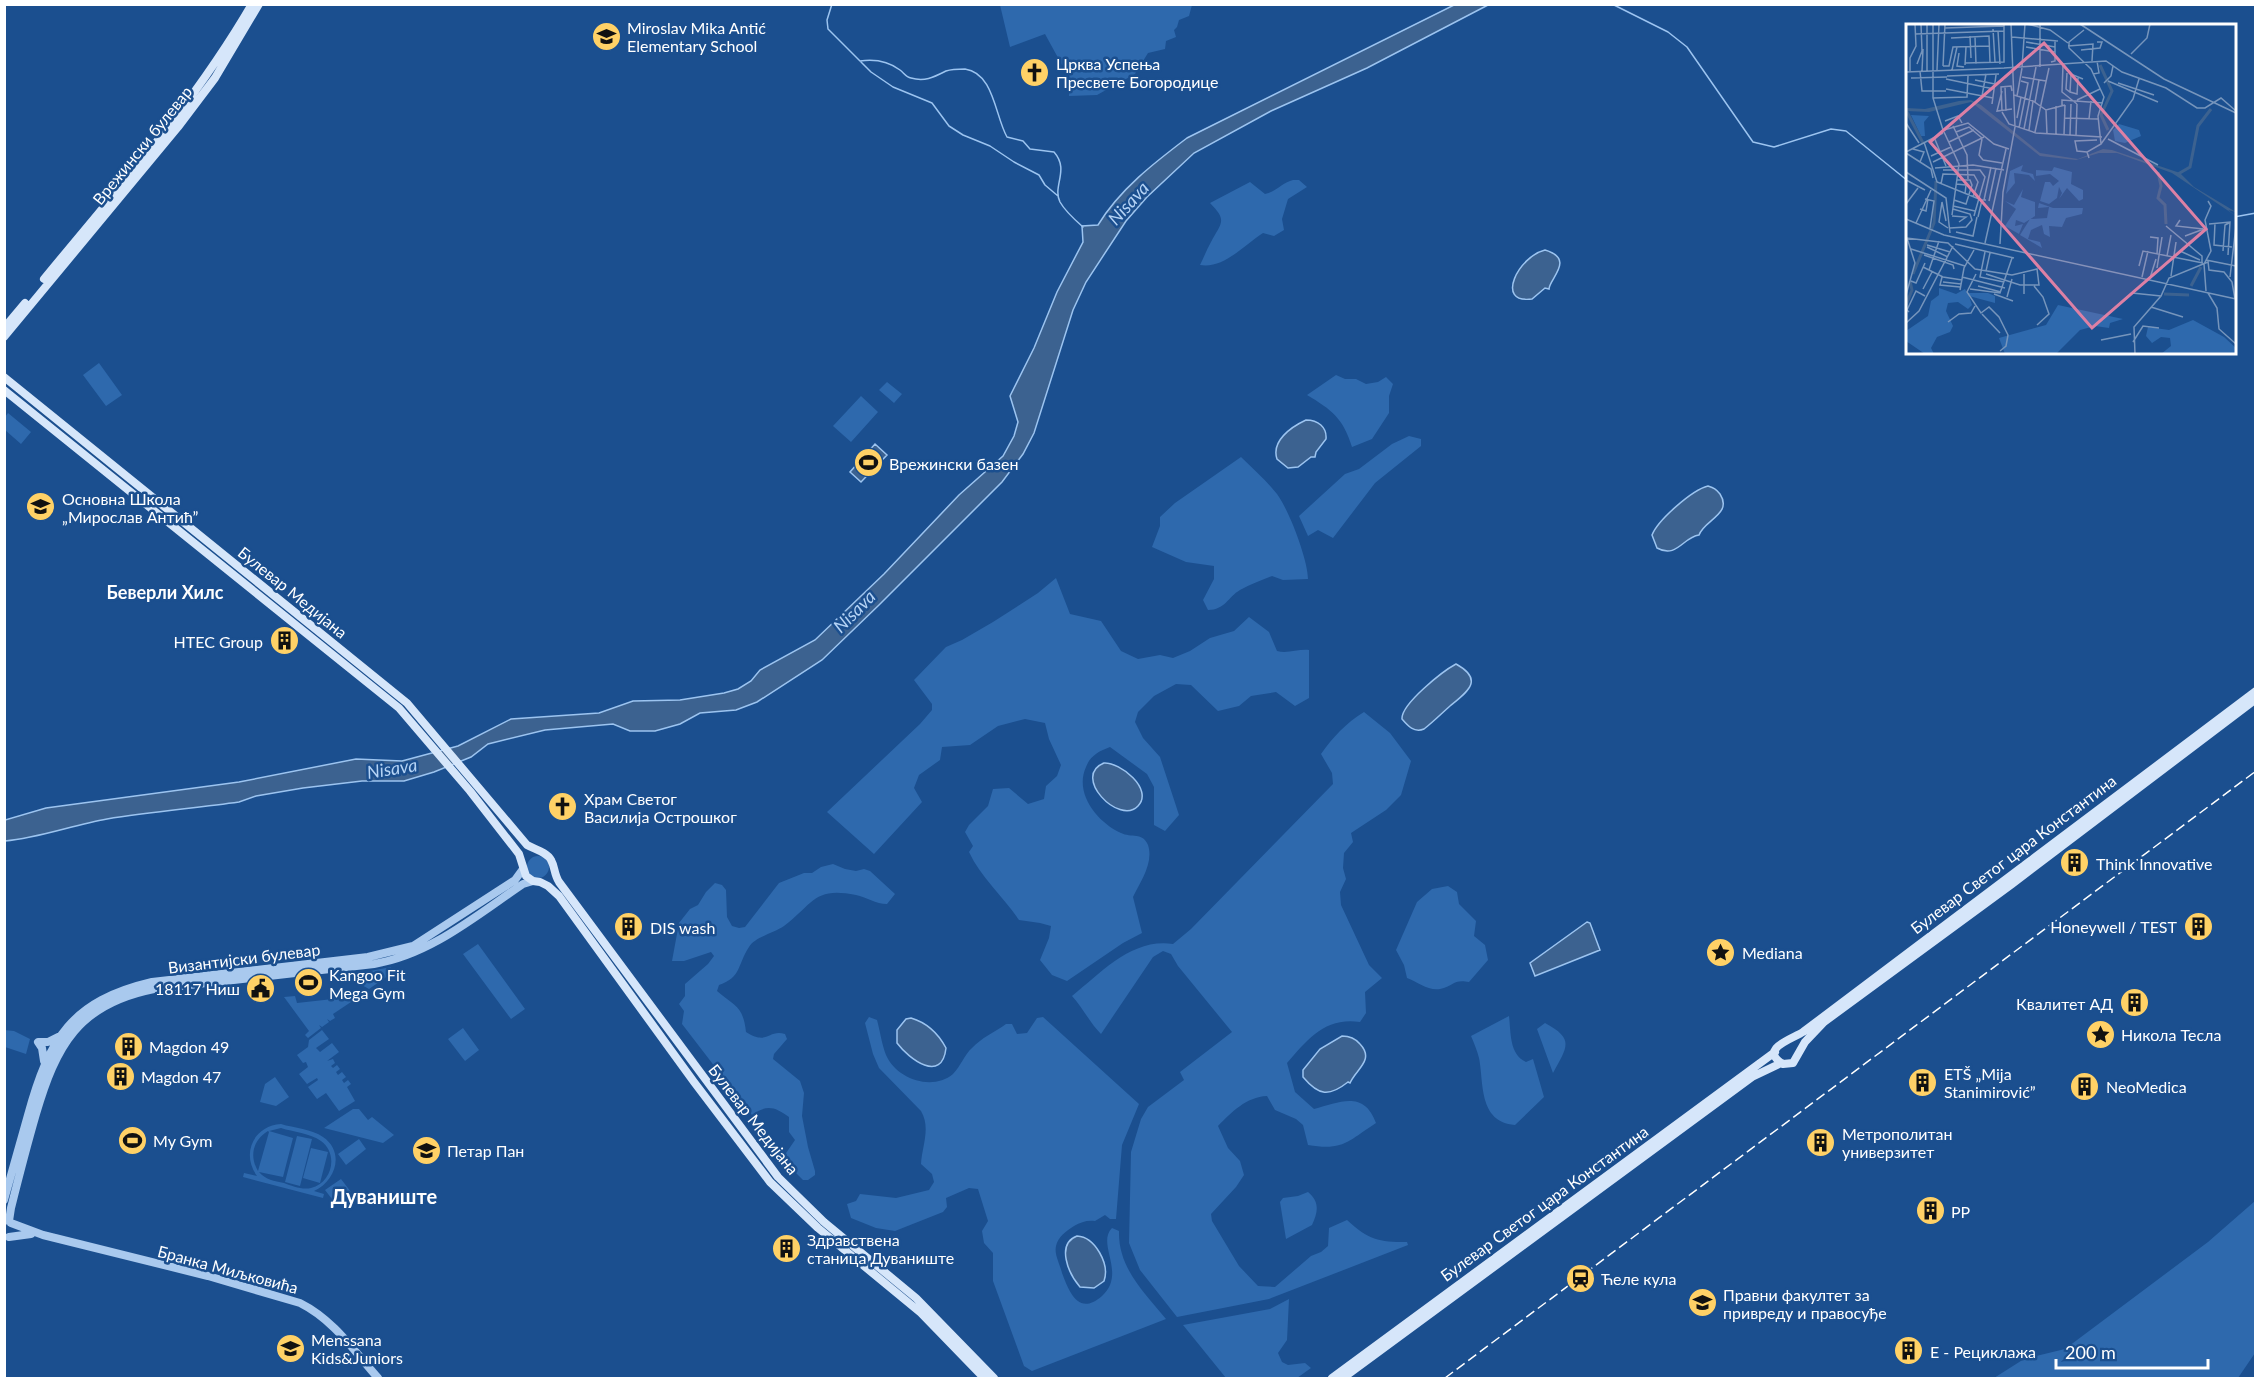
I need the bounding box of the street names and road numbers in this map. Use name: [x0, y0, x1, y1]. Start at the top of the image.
street label: Врежински булевар: [88, 82, 196, 208]
street label: Булевар Медијана: [235, 542, 351, 642]
street label: Булевар Светог цара Константина: [1907, 771, 2119, 937]
street label: Византијски булевар: [167, 939, 321, 977]
street label: Булевар Медијана: [705, 1060, 803, 1178]
street label: Булевар Светог цара Константина: [1436, 1121, 1652, 1285]
street label: Бранка Миљковића: [156, 1241, 300, 1297]

